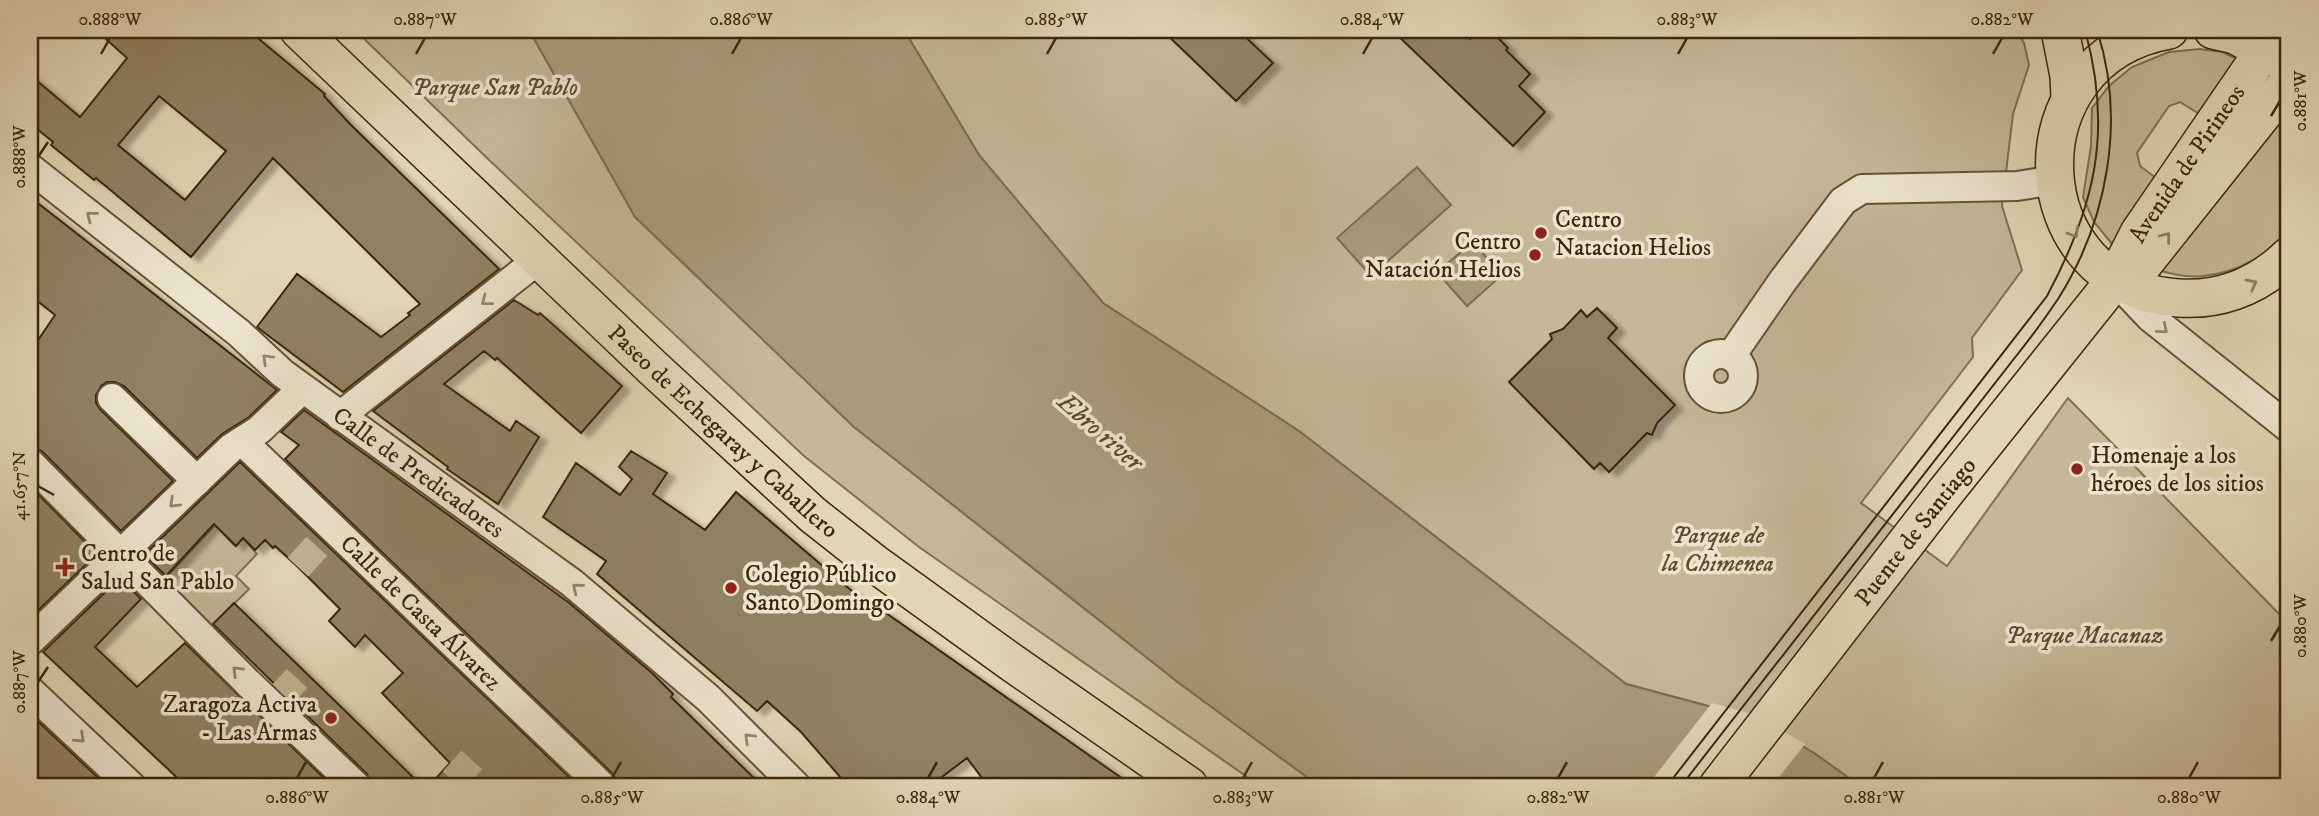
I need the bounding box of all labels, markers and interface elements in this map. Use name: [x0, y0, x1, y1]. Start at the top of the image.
text: 0.888°W: [78, 9, 142, 31]
text: 0.887°W: [393, 9, 457, 31]
text: 0.886°W: [709, 9, 773, 31]
text: 0.885°W: [1024, 9, 1088, 31]
text: 0.884°W: [1340, 9, 1405, 31]
text: 0.883°W: [1657, 9, 1718, 31]
text: 0.882°W: [1970, 9, 2034, 31]
text: 0.881°W: [2290, 70, 2312, 131]
park label: Parque San Pablo: [412, 73, 578, 103]
street label: Avenida de Pirineos: [2123, 79, 2252, 248]
text: 0.888°W: [9, 125, 31, 189]
place label: Centro Natacion Helios: [1555, 205, 1711, 263]
one-way arrow: [86, 211, 98, 224]
marker: Centro Natacion Helios: [1533, 225, 1549, 241]
one-way arrow: [2066, 226, 2079, 238]
place label: Centro Natación Helios: [1365, 227, 1521, 285]
one-way arrow: [2158, 233, 2171, 245]
marker: Centro Natación Helios: [1527, 247, 1543, 263]
one-way arrow: [2244, 279, 2257, 292]
one-way arrow: [481, 292, 493, 305]
street label: Paseo de Echegaray y Caballero: [601, 319, 844, 545]
one-way arrow: [2156, 320, 2168, 333]
one-way arrow: [262, 355, 275, 368]
water label: Ebro river: [1049, 385, 1151, 480]
street label: Calle de Predicadores: [327, 401, 510, 545]
place label: Homenaje a los héroes de los sitios: [2091, 441, 2264, 499]
text: 41.657°N: [9, 451, 31, 521]
street label: Puente de Santiago: [1849, 452, 1983, 612]
marker: Homenaje a los héroes de los sitios: [2069, 461, 2085, 477]
one-way arrow: [169, 494, 182, 507]
park label: Parque de la Chimenea: [1661, 521, 1774, 579]
street label: Calle de Casta Álvarez: [333, 529, 508, 698]
place label: Centro de Salud San Pablo: [81, 539, 234, 597]
marker: Centro de Salud San Pablo: [55, 557, 75, 577]
place label: Colegio Público Santo Domingo: [745, 560, 896, 618]
marker: Colegio Público Santo Domingo: [723, 580, 739, 596]
one-way arrow: [573, 584, 586, 596]
text: 0.880°W: [2290, 594, 2312, 658]
park label: Parque Macanaz: [2006, 621, 2164, 651]
text: 0.887°W: [9, 650, 31, 714]
one-way arrow: [232, 666, 245, 679]
place label: Zaragoza Activa - Las Armas: [163, 690, 318, 748]
marker: Zaragoza Activa - Las Armas: [323, 710, 339, 726]
one-way arrow: [71, 729, 84, 742]
one-way arrow: [744, 733, 757, 746]
text: 0.886°W: [265, 787, 329, 809]
text: 0.885°W: [580, 787, 644, 809]
text: 0.884°W: [896, 787, 961, 809]
text: 0.883°W: [1213, 787, 1274, 809]
text: 0.882°W: [1526, 787, 1590, 809]
text: 0.881°W: [1844, 787, 1905, 809]
text: 0.880°W: [2157, 787, 2221, 809]

